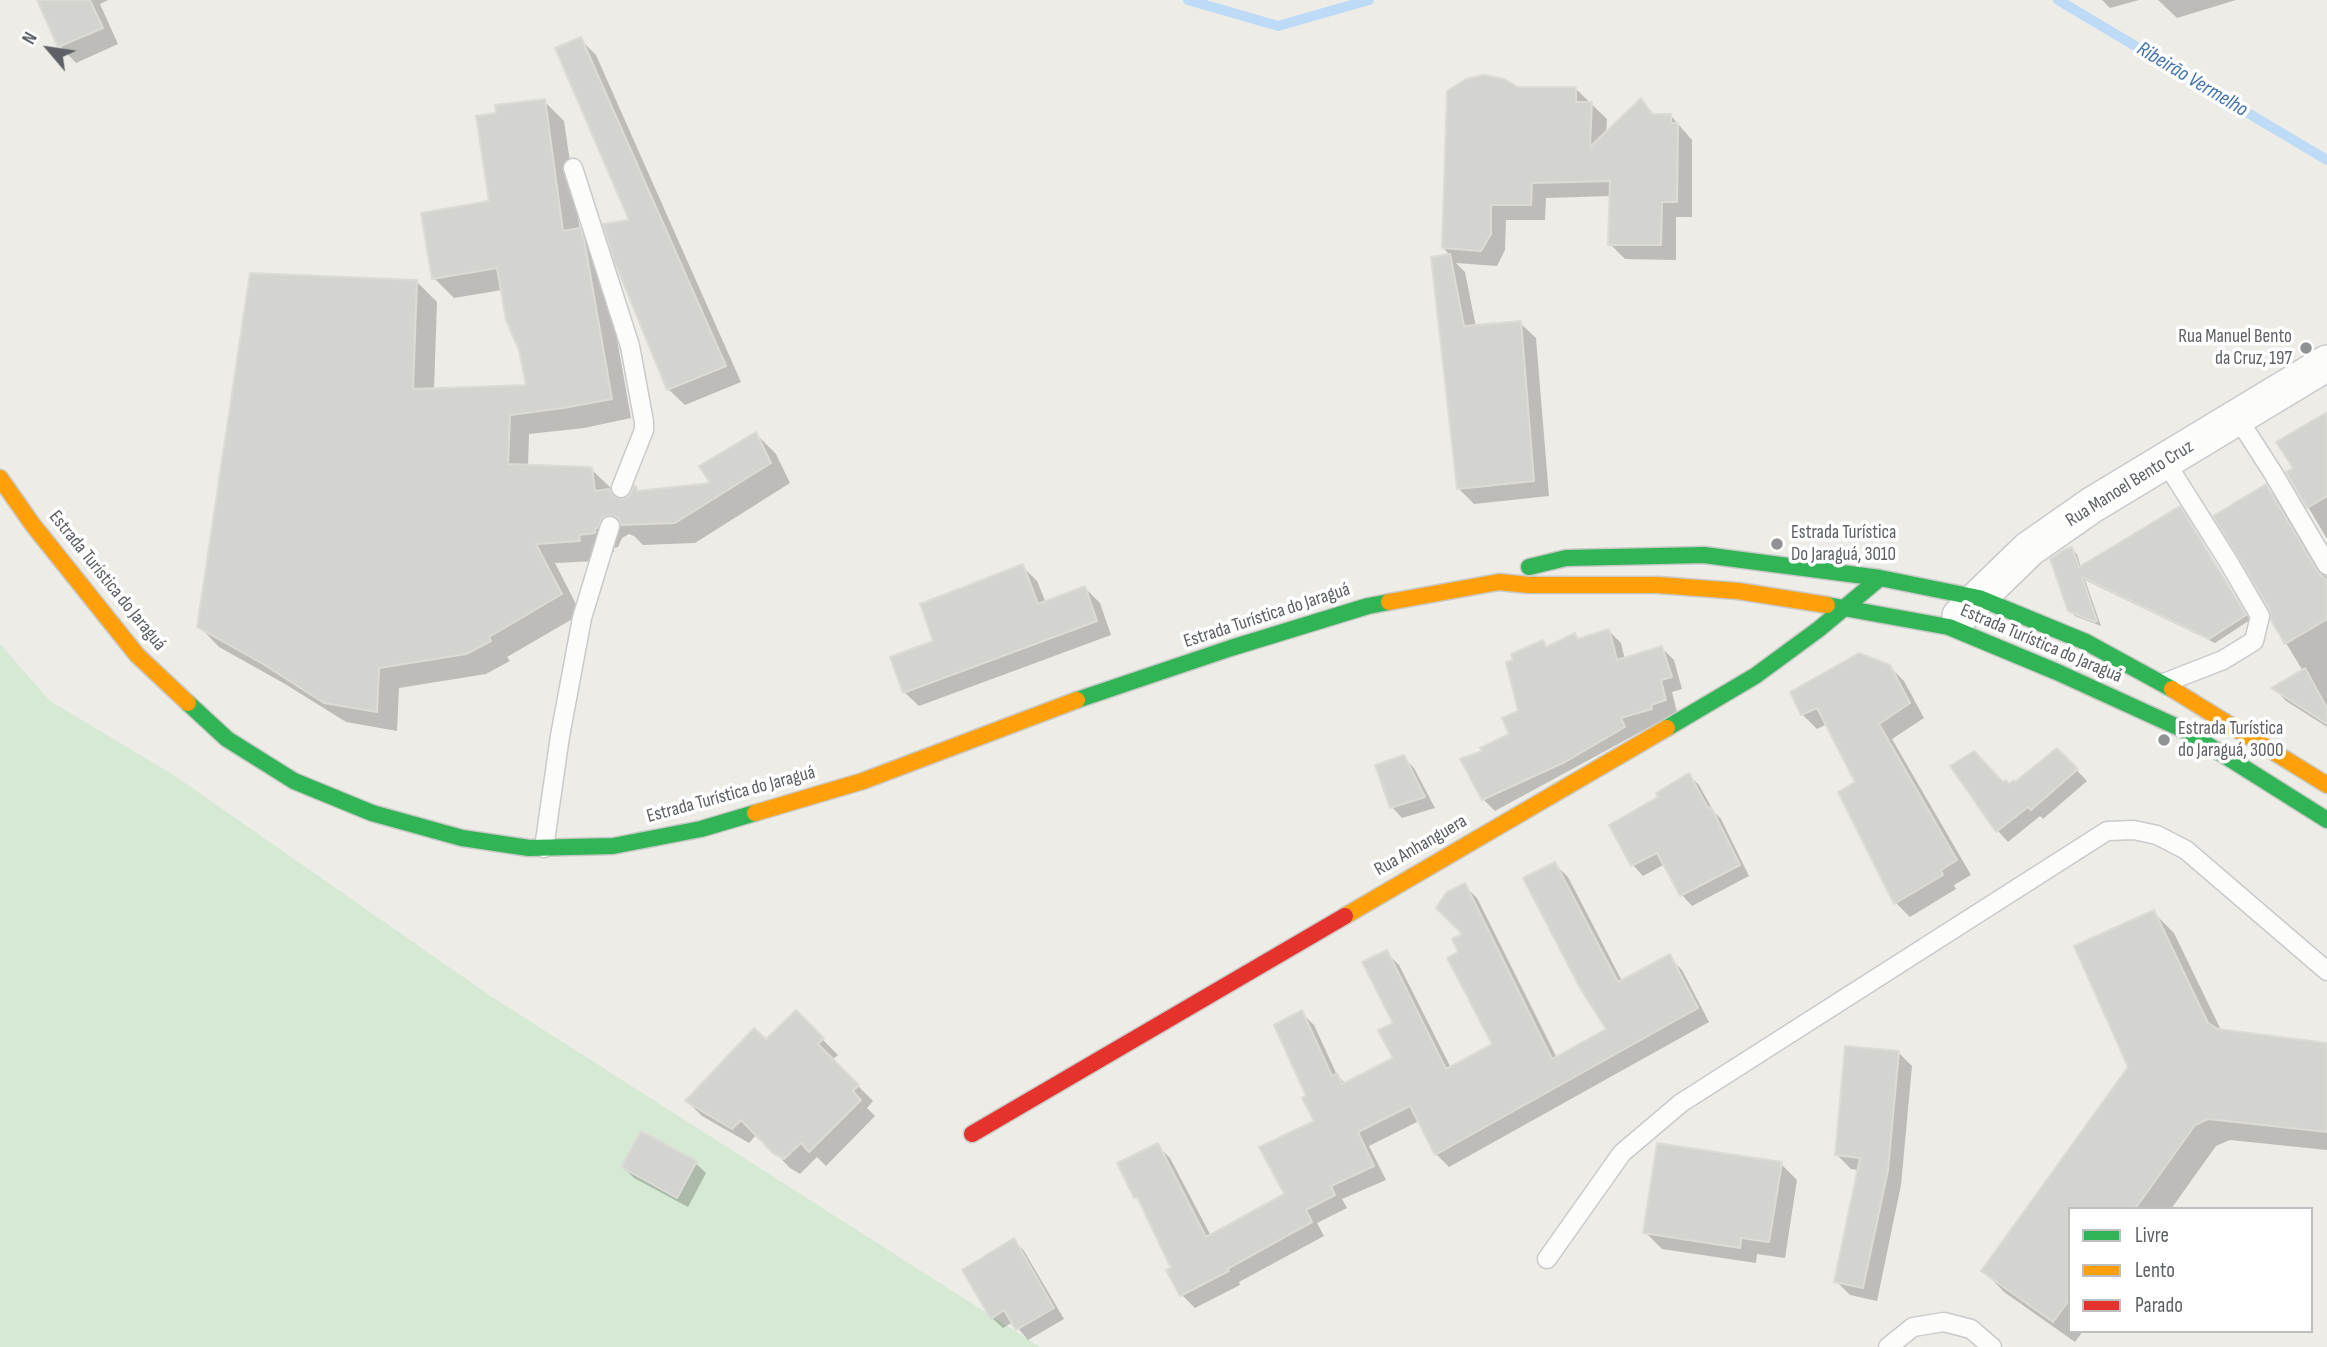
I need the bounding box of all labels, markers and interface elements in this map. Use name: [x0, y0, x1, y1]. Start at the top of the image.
north arrow: [14, 14, 84, 84]
text: N: [18, 29, 43, 49]
water label: Ribeirão Vermelho: [2132, 37, 2252, 123]
place label: Rua Manuel Bento da Cruz, 197: [2178, 326, 2292, 370]
marker: Rua Manuel Bento da Cruz, 197: [2298, 340, 2314, 356]
street label: Rua Manoel Bento Cruz: [2062, 436, 2198, 532]
street label: Estrada Turística do Jaraguá: [44, 506, 170, 656]
place label: Estrada Turística Do Jaraguá, 3010: [1791, 522, 1896, 566]
marker: Estrada Turística Do Jaraguá, 3010: [1769, 536, 1785, 552]
street label: Estrada Turística do Jaraguá: [1181, 578, 1353, 654]
street label: Estrada Turística do Jaraguá: [1957, 600, 2125, 688]
place label: Estrada Turística do Jaraguá, 3000: [2178, 718, 2283, 762]
marker: Estrada Turística do Jaraguá, 3000: [2156, 732, 2172, 748]
street label: Estrada Turística do Jaraguá: [644, 762, 818, 828]
street label: Rua Anhanguera: [1371, 810, 1471, 882]
legend: [2068, 1207, 2313, 1333]
text: Livre: [2135, 1223, 2169, 1248]
text: Lento: [2135, 1258, 2175, 1283]
text: Parado: [2135, 1293, 2183, 1318]

